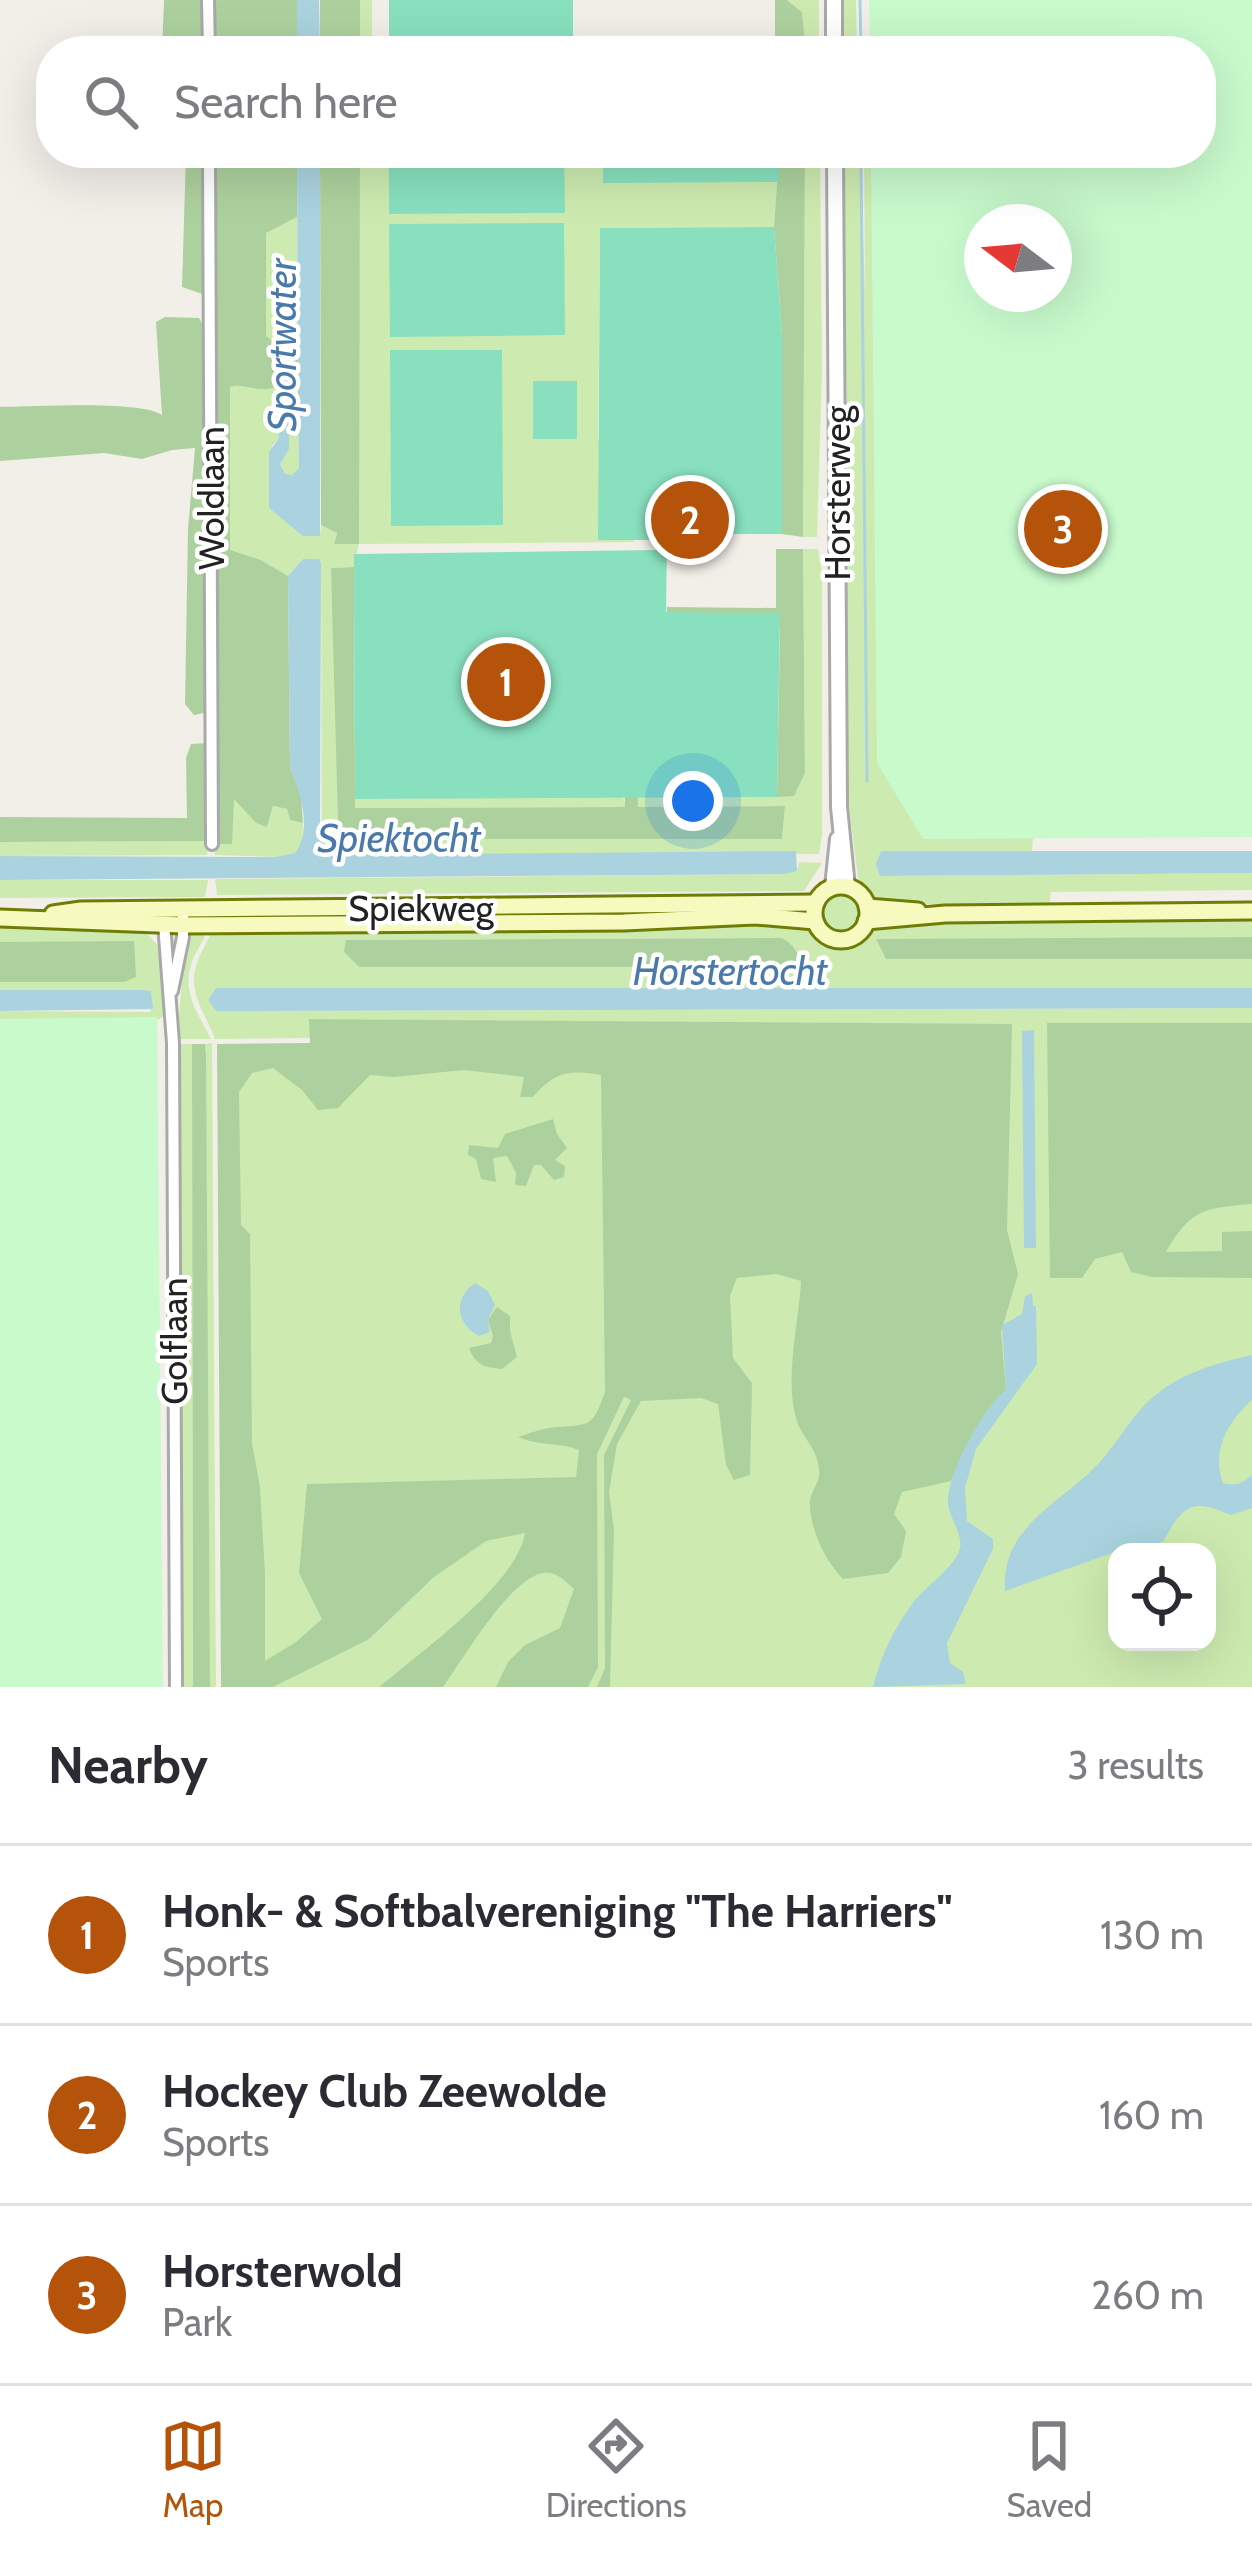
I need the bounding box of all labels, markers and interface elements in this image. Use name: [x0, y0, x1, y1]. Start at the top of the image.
search box: [36, 36, 1216, 168]
icon: search: [78, 69, 144, 135]
text: Search here: [174, 75, 398, 129]
north arrow: [964, 204, 1072, 312]
water label: Sportwater: [258, 256, 306, 432]
street label: Horsterweg: [815, 404, 859, 581]
street label: Woldlaan: [189, 426, 233, 570]
pin: 2: [651, 475, 729, 565]
pin: 3: [1024, 484, 1102, 574]
pin: 1: [467, 637, 545, 727]
your location: [663, 771, 723, 831]
water label: Spiektocht: [317, 814, 482, 862]
street label: Spiekweg: [348, 886, 495, 930]
water label: Horstertocht: [633, 947, 829, 995]
street label: Golflaan: [152, 1277, 196, 1405]
map controls: [1108, 1543, 1216, 1651]
button: locate: [1108, 1543, 1216, 1651]
text: Nearby: [48, 1734, 208, 1796]
text: 3 results: [1067, 1741, 1204, 1789]
text: Honk- & Softbalvereniging "The Harriers": [162, 1884, 952, 1938]
text: 1: [80, 1911, 94, 1959]
text: 130 m: [1100, 1911, 1204, 1959]
text: Sports: [162, 1938, 269, 1986]
text: Hockey Club Zeewolde: [162, 2064, 607, 2118]
text: 2: [77, 2091, 97, 2139]
text: 160 m: [1099, 2091, 1204, 2139]
text: Sports: [162, 2118, 269, 2166]
text: Horsterwold: [162, 2244, 403, 2298]
text: 3: [76, 2271, 98, 2319]
text: 260 m: [1091, 2271, 1204, 2319]
text: Park: [162, 2298, 232, 2346]
tab: Map: [160, 2413, 226, 2525]
tab: Directions: [546, 2413, 687, 2525]
tab: Saved: [1006, 2413, 1092, 2525]

